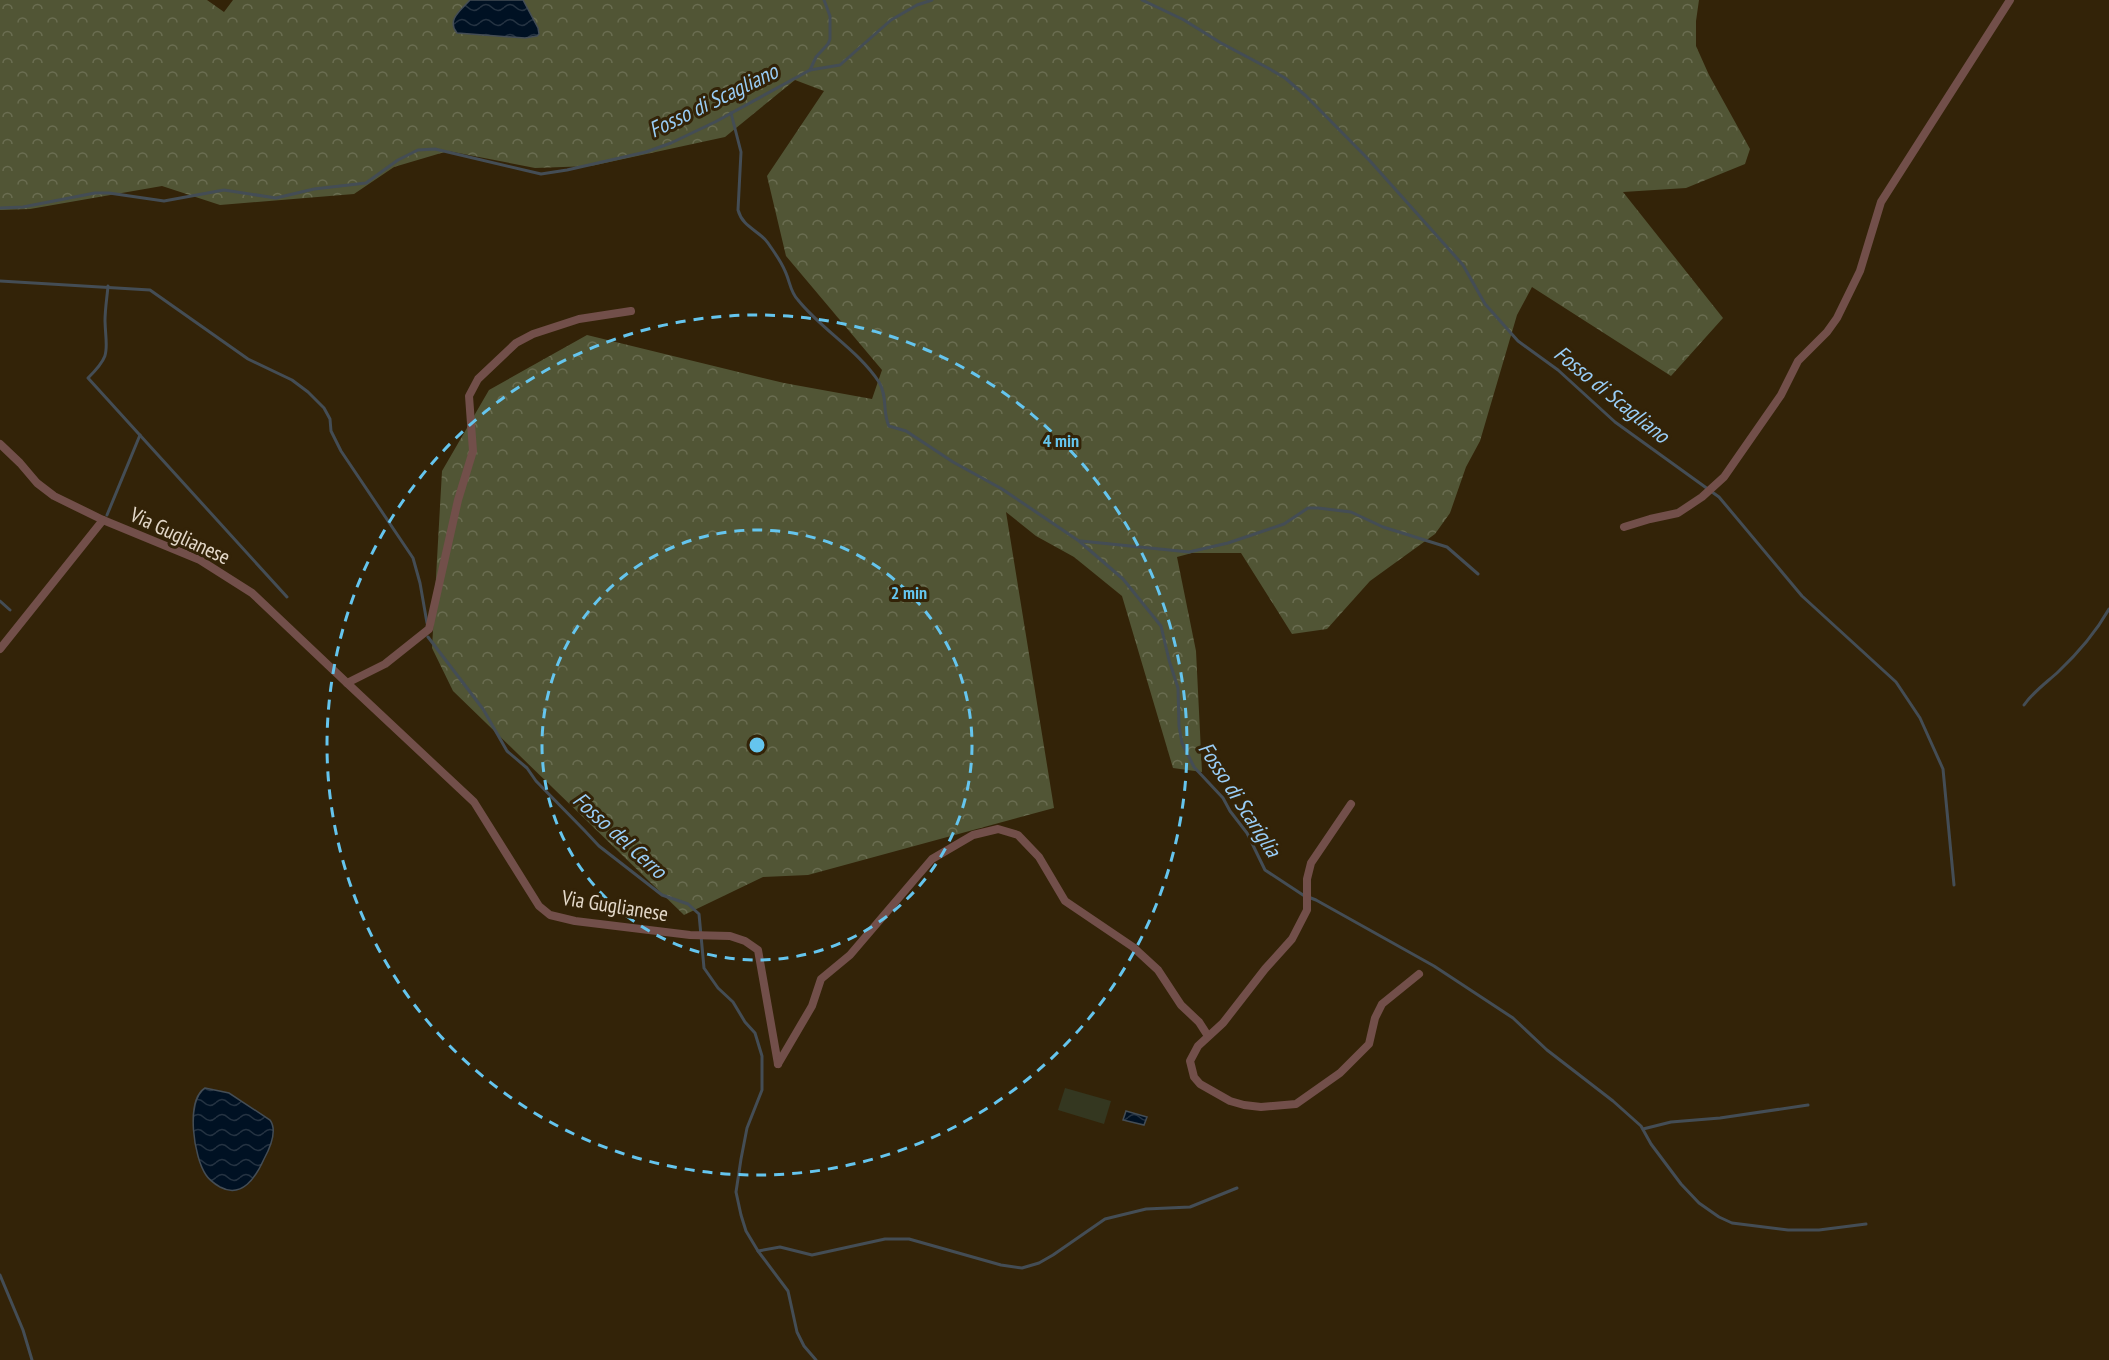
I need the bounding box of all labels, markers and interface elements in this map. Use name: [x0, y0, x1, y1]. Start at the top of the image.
water label: Fosso di Scagliano: [644, 56, 783, 143]
water label: Fosso di Scagliano: [1549, 339, 1676, 450]
text: 4 min: [1043, 429, 1079, 452]
street label: Via Guglianese: [125, 500, 234, 570]
text: 2 min: [891, 581, 927, 604]
centre of rings: [747, 735, 767, 755]
water label: Fosso di Scariglia: [1192, 736, 1288, 863]
water label: Fosso del Cerro: [567, 786, 674, 885]
street label: Via Guglianese: [559, 884, 670, 927]

